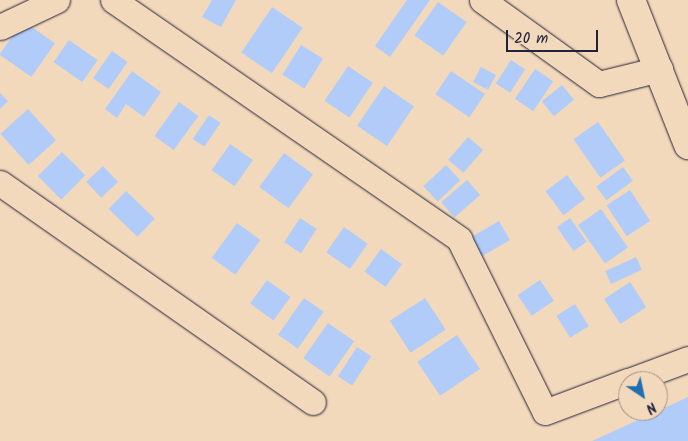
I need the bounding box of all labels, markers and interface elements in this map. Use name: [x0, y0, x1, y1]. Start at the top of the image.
scale bar: [508, 20, 600, 52]
text: 20 m: [514, 27, 548, 51]
north arrow: [618, 371, 668, 421]
text: N: [641, 396, 661, 419]

